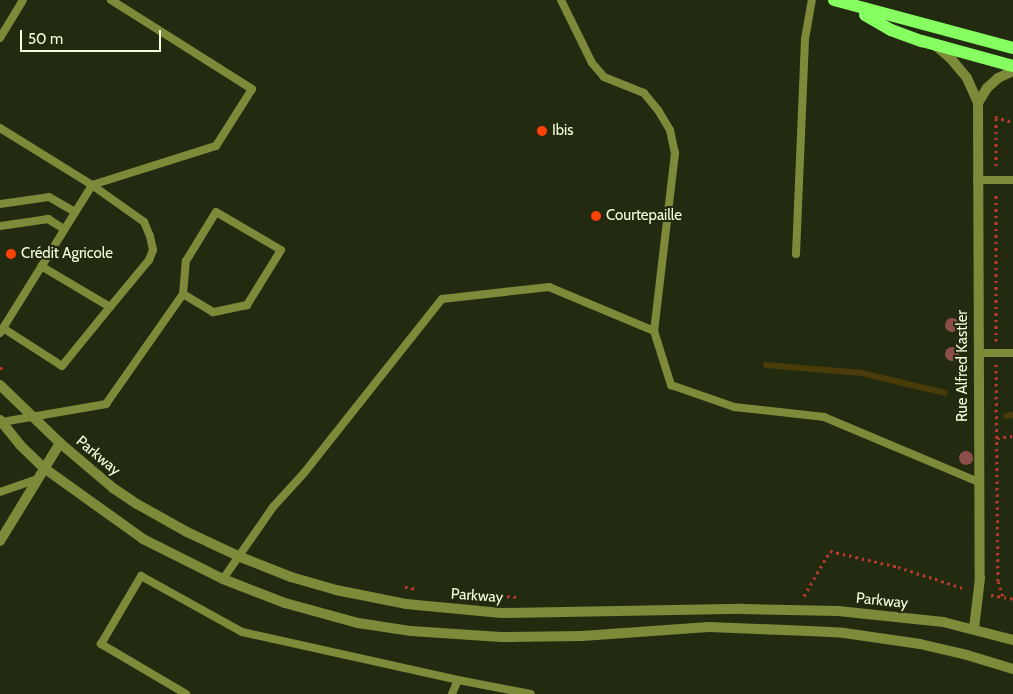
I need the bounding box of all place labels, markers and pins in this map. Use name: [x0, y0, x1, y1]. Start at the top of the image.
place label: Ibis: [552, 122, 573, 140]
marker: Ibis: [536, 125, 548, 137]
place label: Courtepaille: [606, 207, 682, 225]
marker: Courtepaille: [590, 210, 602, 222]
place label: Crédit Agricole: [21, 245, 113, 263]
marker: Crédit Agricole: [5, 248, 17, 260]

